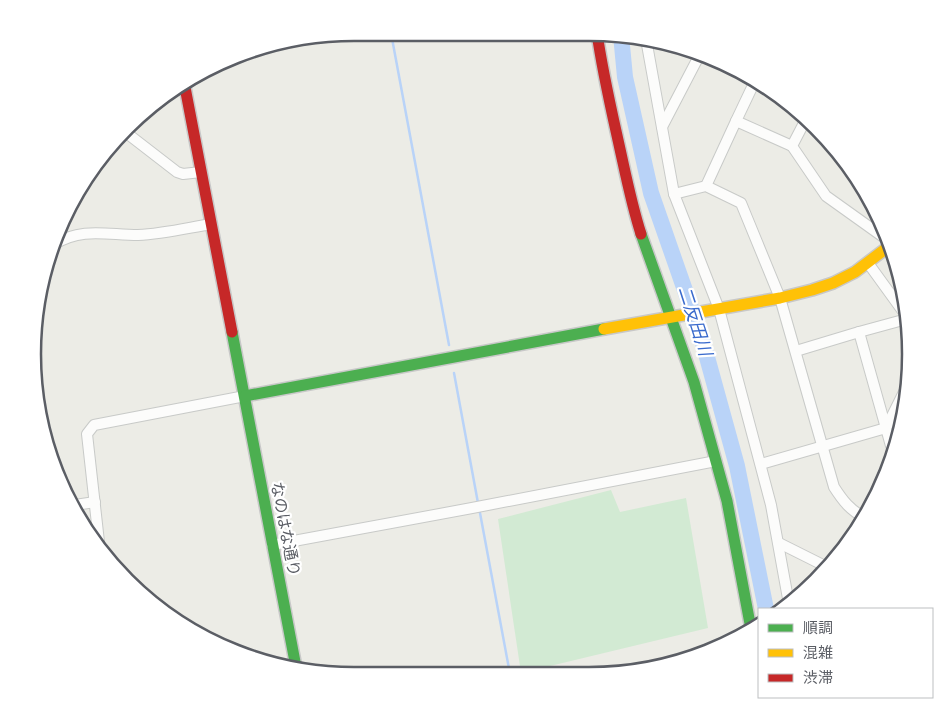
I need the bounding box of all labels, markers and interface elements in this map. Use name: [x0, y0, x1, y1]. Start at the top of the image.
water label: 二反田川: [673, 283, 717, 361]
street label: なのはな通り: [267, 480, 304, 578]
legend: [758, 608, 933, 698]
text: 順調: [803, 619, 833, 637]
text: 混雑: [803, 644, 833, 662]
text: 渋滞: [803, 669, 833, 687]

